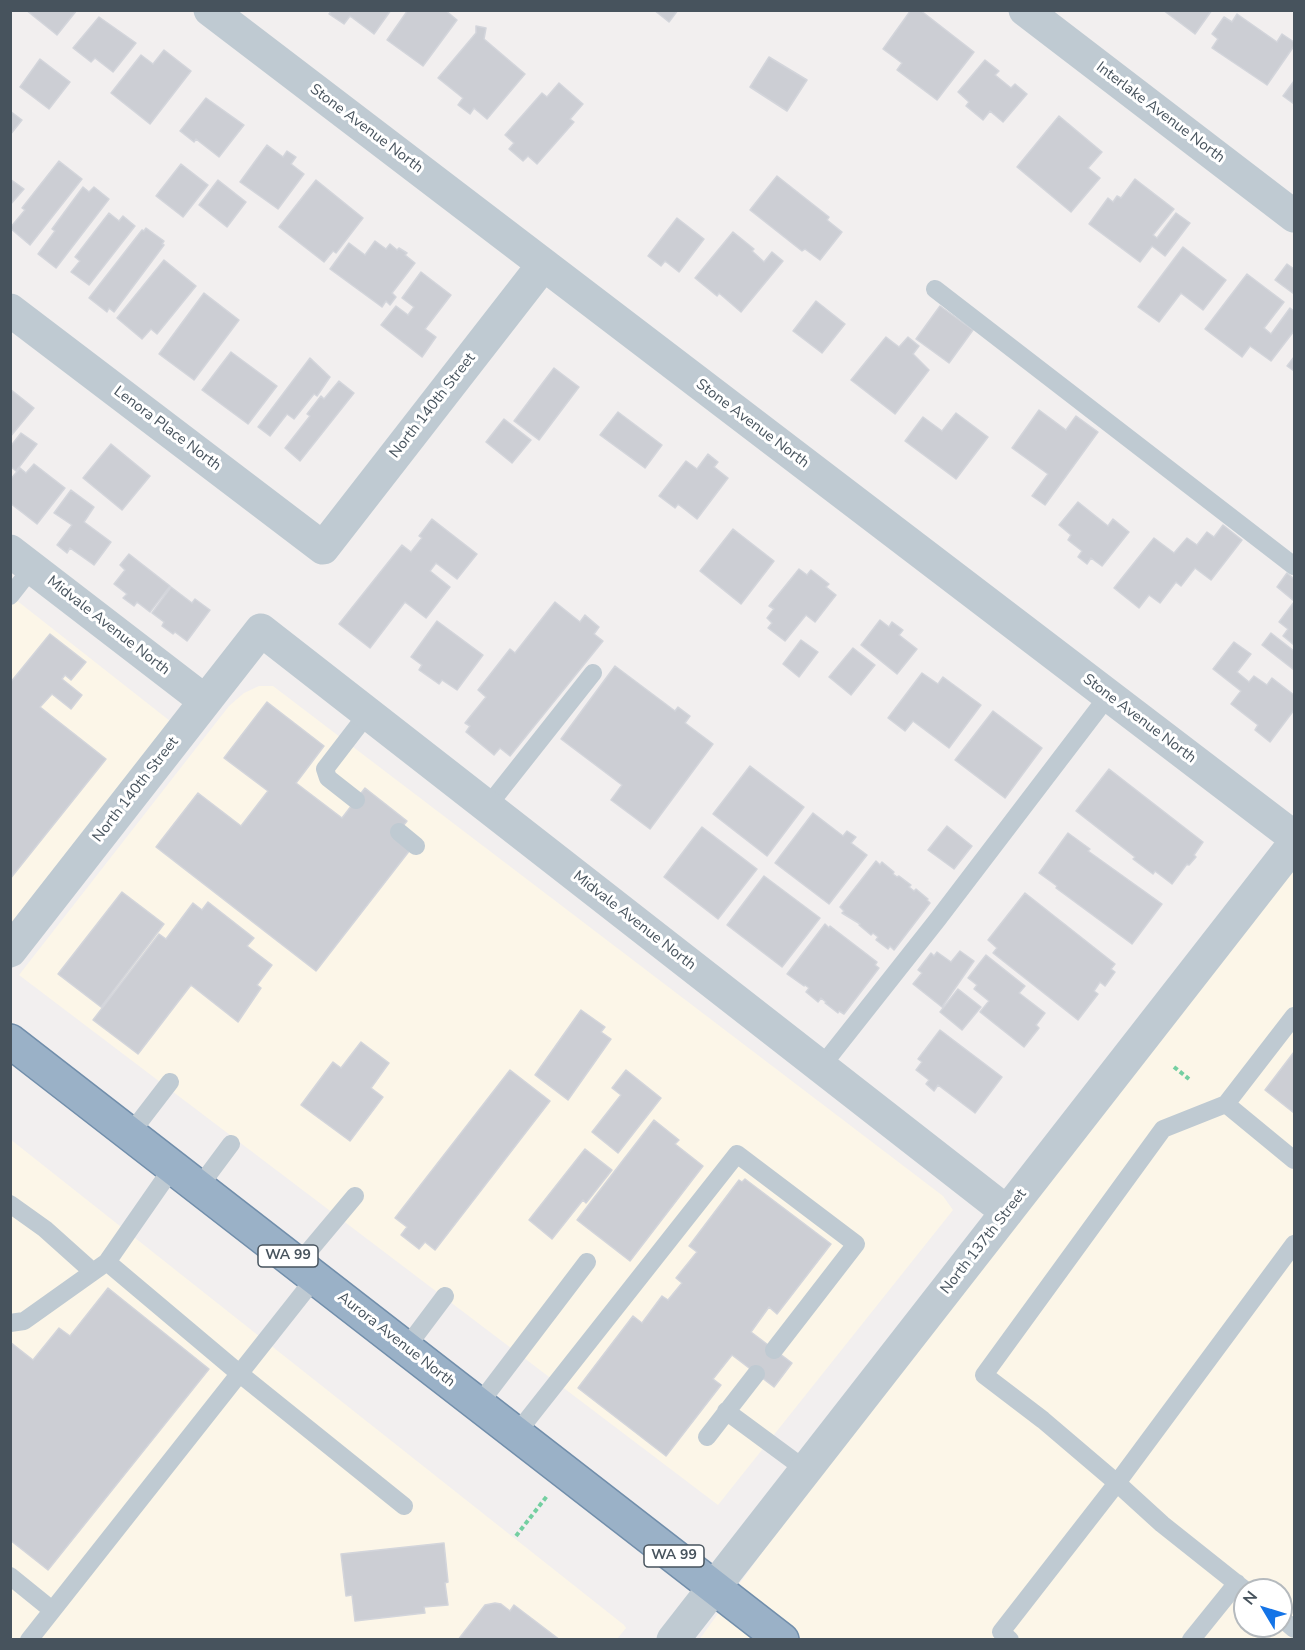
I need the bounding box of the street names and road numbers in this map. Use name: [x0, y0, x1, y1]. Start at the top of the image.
street label: Interlake Avenue North: [1092, 59, 1228, 167]
street label: Stone Avenue North: [306, 81, 426, 177]
street label: North 140th Street: [386, 350, 480, 462]
street label: Stone Avenue North: [692, 376, 812, 472]
street label: Lenora Place North: [110, 383, 224, 475]
street label: Midvale Avenue North: [43, 573, 173, 679]
street label: Stone Avenue North: [1079, 671, 1199, 767]
street label: North 140th Street: [89, 734, 183, 846]
street label: Midvale Avenue North: [569, 868, 699, 974]
street label: North 137th Street: [937, 1186, 1031, 1298]
road number: WA 99: [258, 1245, 318, 1267]
street label: Aurora Avenue North: [334, 1289, 458, 1391]
road number: WA 99: [644, 1545, 704, 1567]

